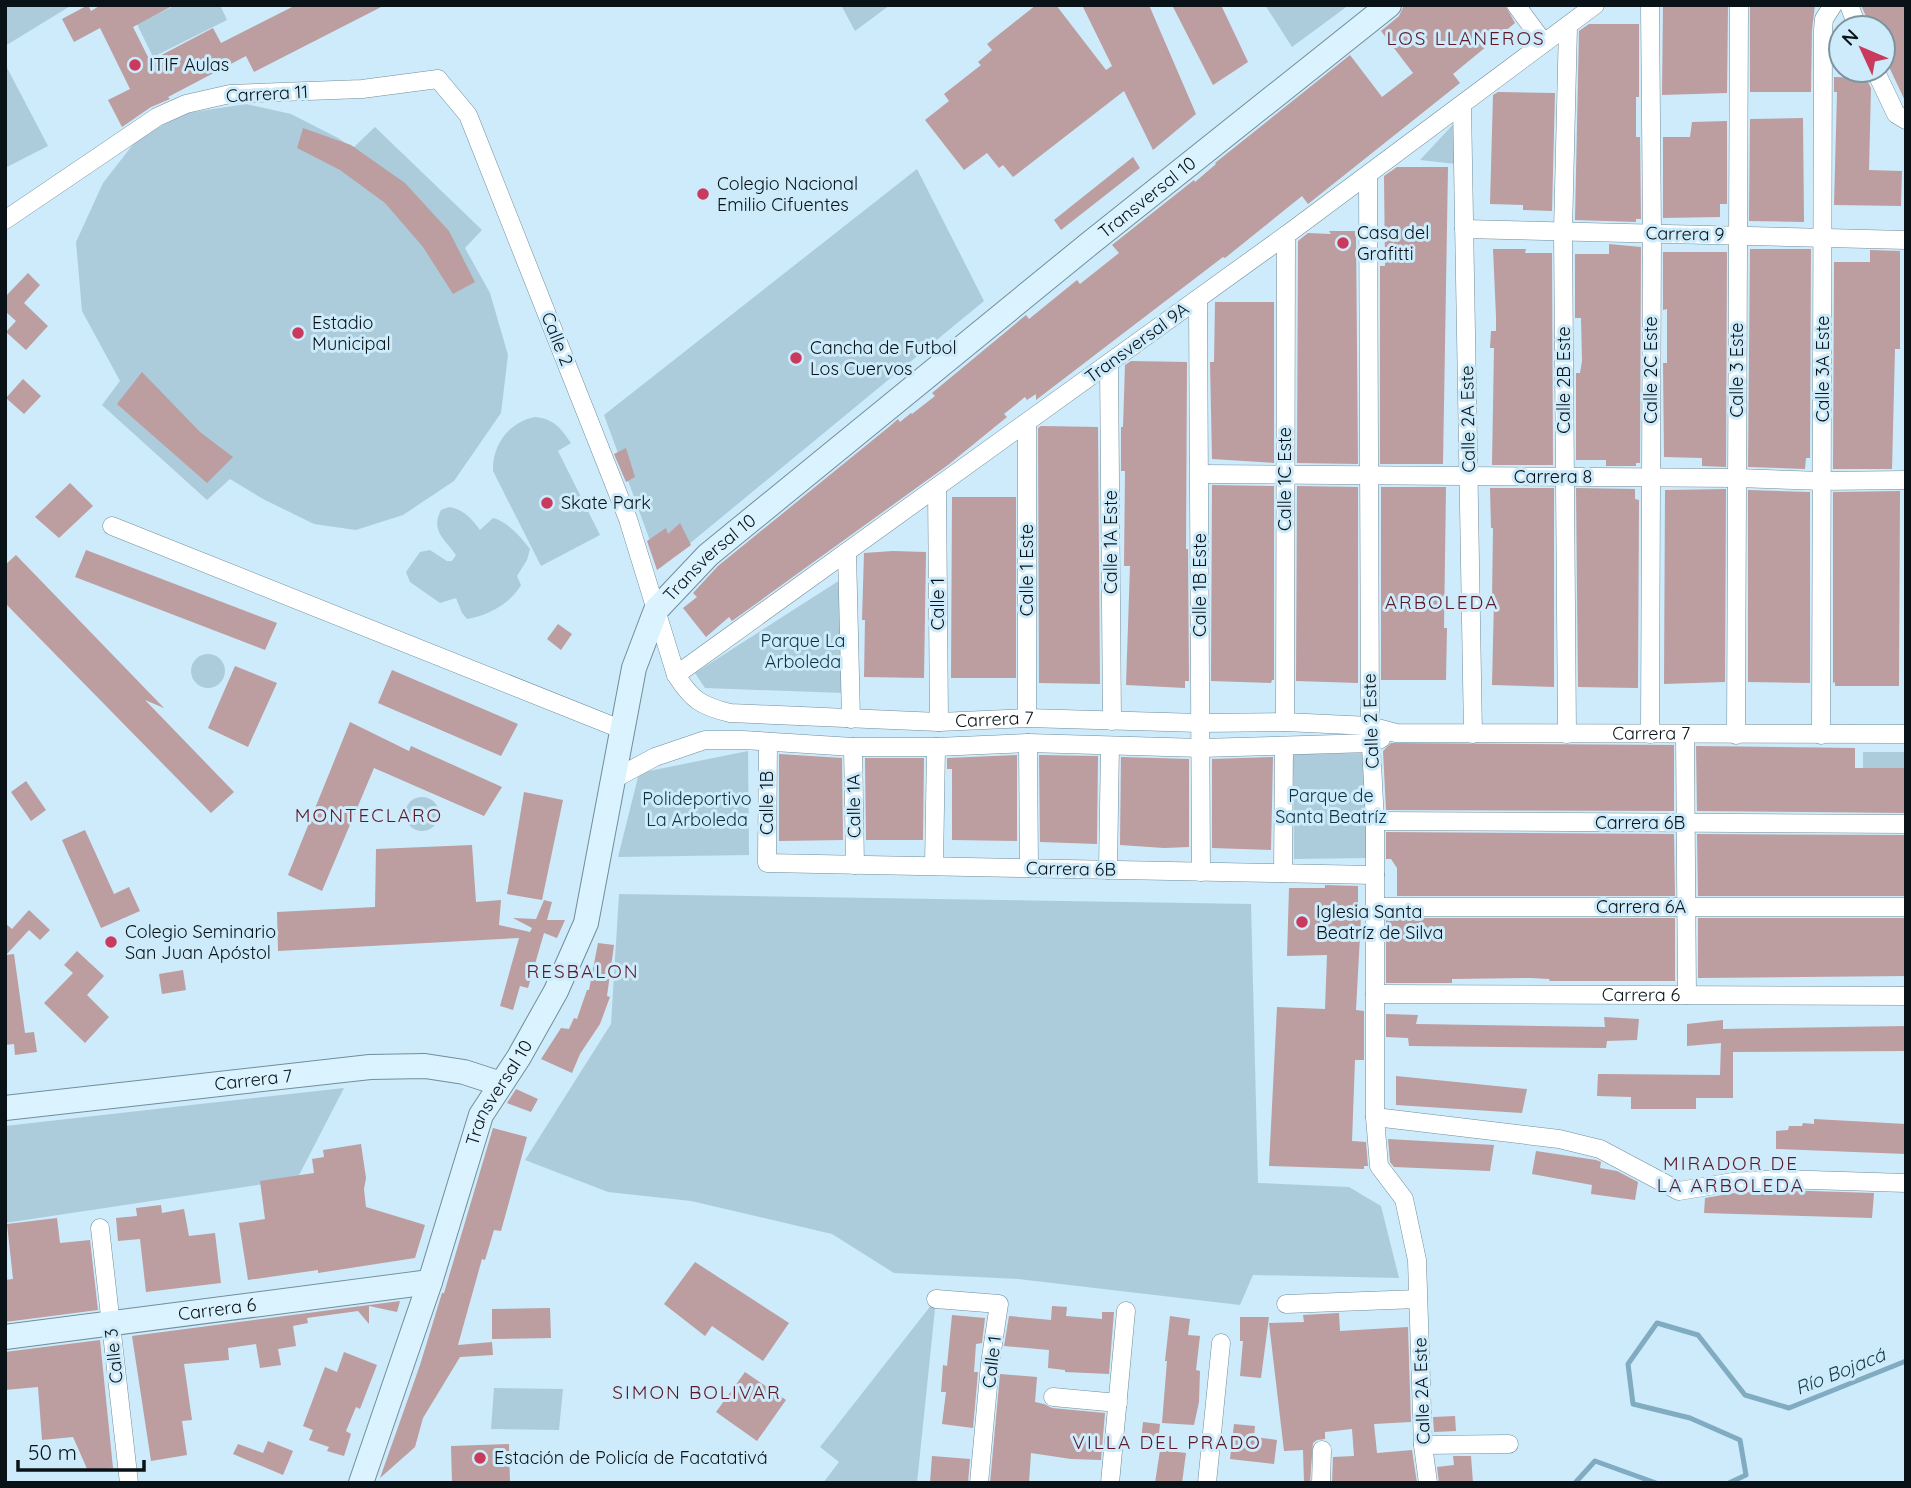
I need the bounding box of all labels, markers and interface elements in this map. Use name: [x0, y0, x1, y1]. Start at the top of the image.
north arrow: [1827, 14, 1897, 84]
text: N: [1836, 24, 1863, 51]
district label: LOS LLANEROS: [1386, 26, 1546, 50]
place label: ITIF Aulas: [149, 53, 229, 76]
marker: ITIF Aulas: [127, 57, 143, 73]
street label: Carrera 11: [225, 80, 309, 107]
street label: Transversal 10: [1093, 151, 1201, 243]
place label: Colegio Nacional Emilio Cifuentes: [717, 172, 858, 216]
marker: Colegio Nacional Emilio Cifuentes: [695, 186, 711, 202]
place label: Casa del Grafitti: [1357, 221, 1429, 265]
street label: Carrera 9: [1645, 221, 1725, 246]
marker: Casa del Grafitti: [1335, 235, 1351, 251]
street label: Transversal 9A: [1080, 297, 1194, 388]
street label: Calle 2: [536, 309, 579, 369]
place label: Estadio Municipal: [312, 311, 391, 355]
street label: Calle 2C Este: [1639, 316, 1662, 424]
street label: Calle 3A Este: [1811, 316, 1834, 422]
street label: Calle 3 Este: [1725, 322, 1748, 418]
marker: Estadio Municipal: [290, 325, 306, 341]
street label: Calle 2B Este: [1552, 326, 1575, 434]
place label: Cancha de Futbol Los Cuervos: [810, 336, 957, 380]
marker: Cancha de Futbol Los Cuervos: [788, 350, 804, 366]
street label: Calle 2A Este: [1455, 365, 1480, 473]
street label: Calle 1C Este: [1273, 427, 1296, 531]
street label: Carrera 8: [1514, 465, 1592, 488]
street label: Calle 1A Este: [1099, 490, 1122, 594]
place label: Skate Park: [561, 491, 651, 514]
marker: Skate Park: [539, 495, 555, 511]
street label: Transversal 10: [658, 509, 760, 606]
street label: Calle 1 Este: [1015, 524, 1038, 616]
street label: Calle 1B Este: [1188, 533, 1211, 637]
street label: Calle 1: [926, 578, 949, 630]
district label: ARBOLEDA: [1385, 590, 1499, 614]
park label: Parque La Arboleda: [761, 629, 845, 673]
street label: Calle 2 Este: [1357, 673, 1384, 769]
street label: Carrera 7: [955, 706, 1034, 732]
street label: Carrera 7: [1612, 721, 1690, 745]
street label: Calle 1B: [755, 771, 778, 835]
street label: Calle 1A: [841, 773, 866, 838]
park label: Parque de Santa Beatríz: [1275, 784, 1387, 828]
park label: Polideportivo La Arboleda: [642, 787, 752, 831]
district label: MONTECLARO: [295, 803, 443, 827]
street label: Carrera 6B: [1595, 811, 1685, 834]
street label: Carrera 6B: [1026, 856, 1116, 881]
street label: Carrera 6A: [1596, 895, 1686, 918]
place label: Iglesia Santa Beatríz de Silva: [1316, 900, 1443, 944]
marker: Iglesia Santa Beatríz de Silva: [1294, 914, 1310, 930]
place label: Colegio Seminario San Juan Apóstol: [125, 920, 276, 964]
marker: Colegio Seminario San Juan Apóstol: [103, 934, 119, 950]
district label: RESBALON: [526, 959, 640, 983]
street label: Carrera 6: [1602, 983, 1681, 1006]
street label: Transversal 10: [460, 1035, 537, 1148]
street label: Carrera 7: [213, 1064, 293, 1095]
district label: MIRADOR DE LA ARBOLEDA: [1657, 1151, 1805, 1197]
street label: Carrera 6: [177, 1293, 258, 1325]
street label: Calle 3: [99, 1327, 128, 1385]
street label: Calle 1: [977, 1334, 1006, 1389]
street label: Calle 2A Este: [1408, 1337, 1435, 1445]
water label: Río Bojacá: [1791, 1341, 1890, 1400]
district label: SIMON BOLIVAR: [612, 1380, 782, 1404]
scale bar: [18, 1428, 144, 1472]
district label: VILLA DEL PRADO: [1072, 1430, 1262, 1454]
text: 50 m: [28, 1439, 77, 1465]
place label: Estación de Policía de Facatativá: [494, 1446, 768, 1469]
marker: Estación de Policía de Facatativá: [472, 1450, 488, 1466]

